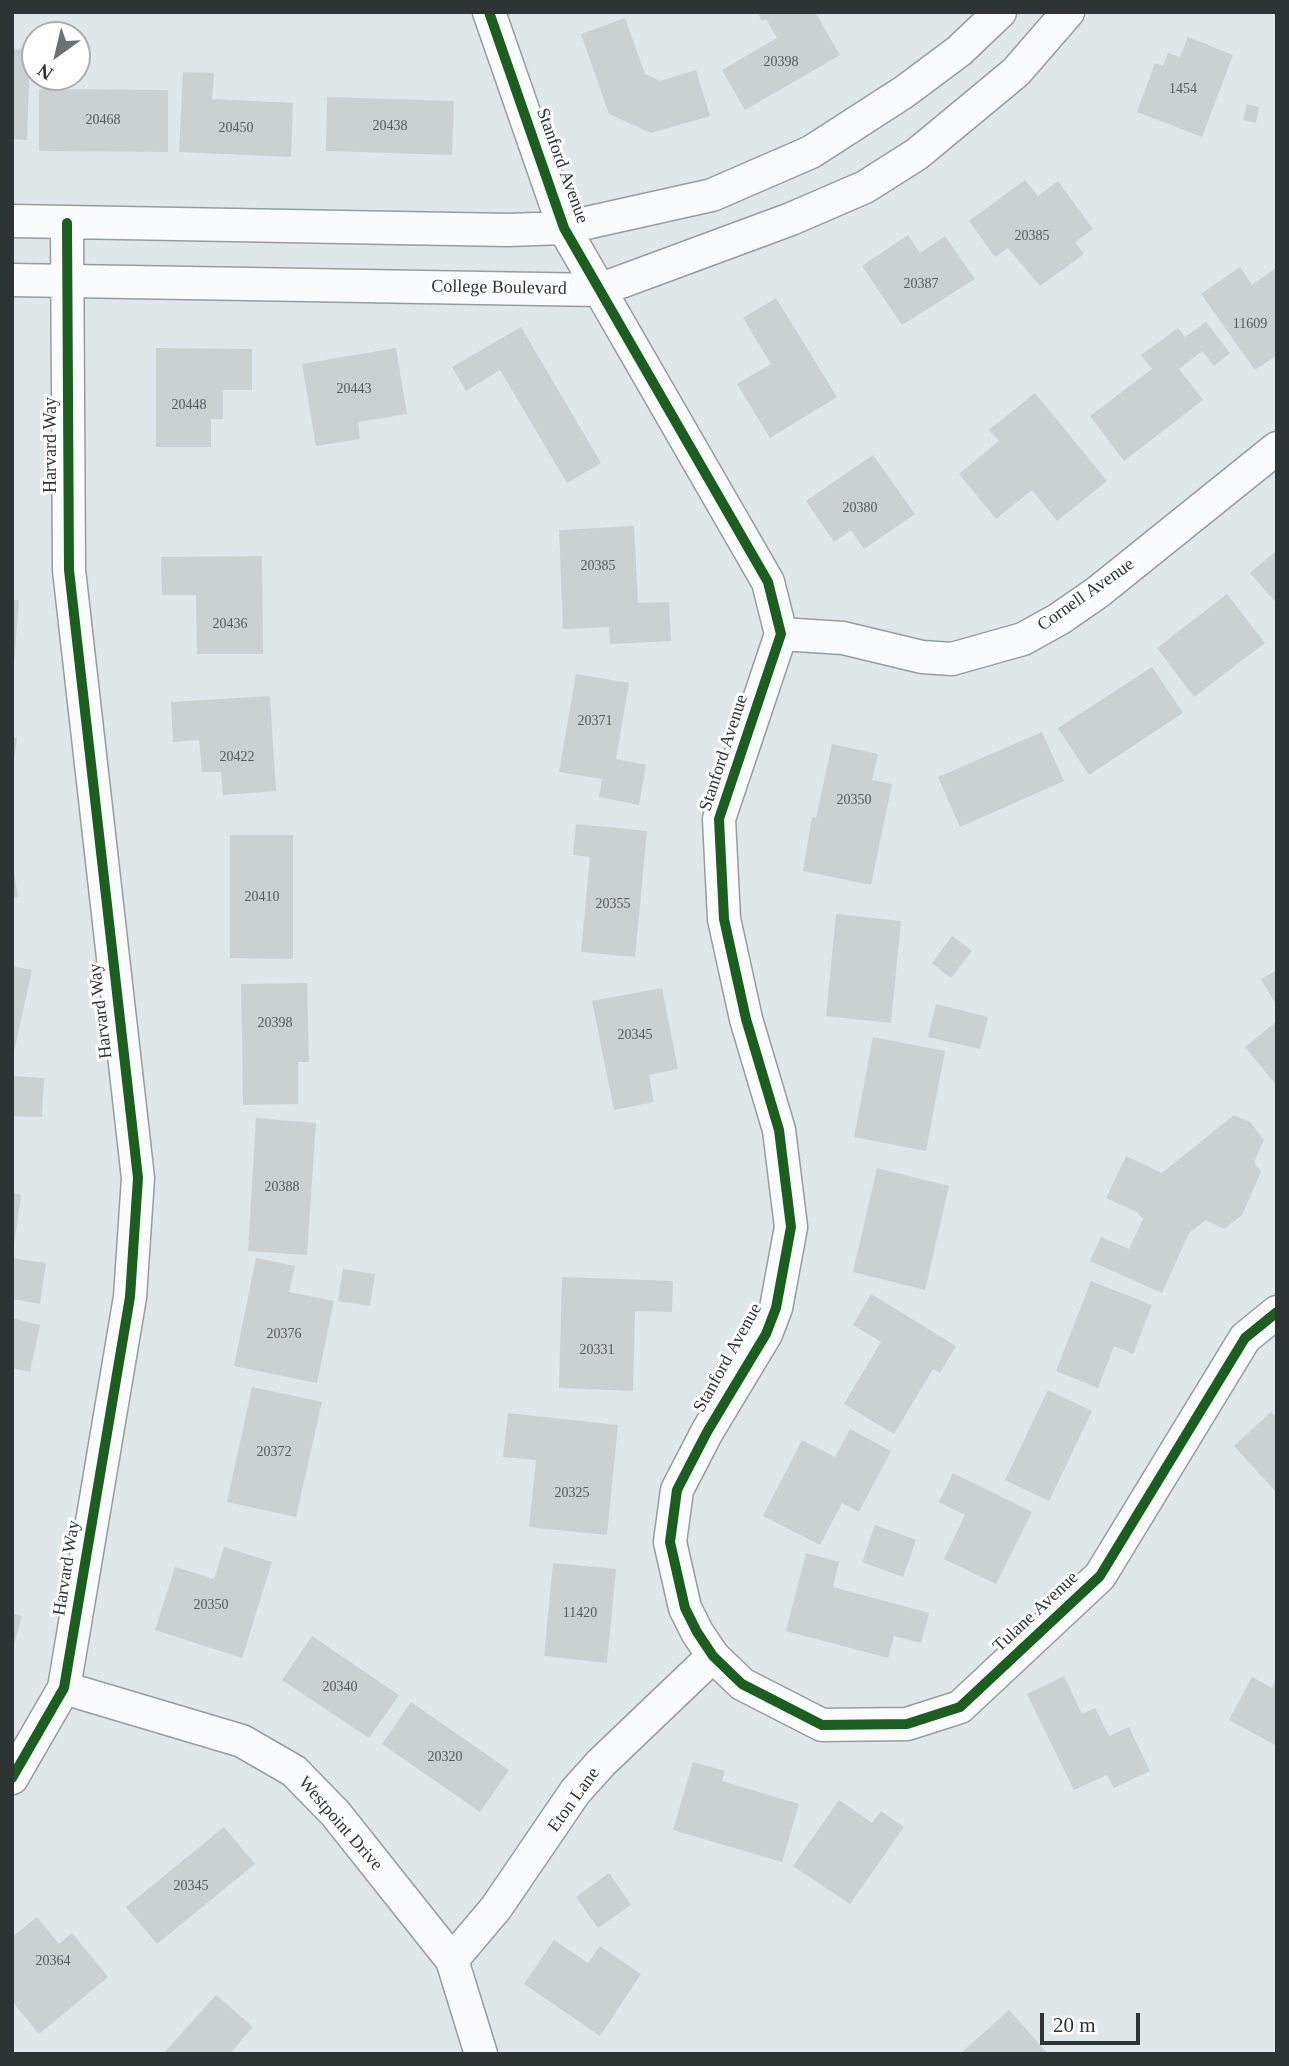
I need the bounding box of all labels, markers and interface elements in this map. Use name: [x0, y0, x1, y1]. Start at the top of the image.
north arrow: [21, 21, 91, 91]
house number: 20398: [764, 54, 798, 70]
text: N: [34, 60, 57, 85]
house number: 1454: [1169, 81, 1197, 97]
street label: Stanford Avenue: [531, 105, 593, 227]
house number: 20468: [86, 112, 120, 128]
house number: 20438: [372, 118, 408, 134]
house number: 20450: [218, 120, 254, 136]
house number: 20385: [1014, 228, 1050, 244]
street label: College Boulevard: [431, 276, 567, 300]
house number: 20387: [904, 276, 939, 292]
house number: 11609: [1233, 316, 1267, 332]
house number: 20443: [336, 381, 372, 397]
street label: Harvard Way: [40, 397, 62, 493]
house number: 20448: [172, 397, 206, 413]
house number: 20380: [842, 500, 878, 516]
street label: Cornell Avenue: [1033, 554, 1139, 636]
house number: 20385: [580, 558, 616, 574]
house number: 20436: [212, 616, 247, 632]
street label: Stanford Avenue: [695, 692, 753, 814]
house number: 20371: [578, 713, 612, 729]
house number: 20422: [219, 749, 254, 765]
house number: 20350: [836, 792, 872, 808]
house number: 20410: [244, 889, 280, 905]
house number: 20355: [596, 896, 630, 912]
street label: Harvard Way: [84, 962, 118, 1060]
house number: 20398: [258, 1015, 292, 1031]
house number: 20345: [618, 1027, 652, 1043]
house number: 20388: [264, 1179, 300, 1195]
street label: Stanford Avenue: [689, 1300, 767, 1416]
house number: 20376: [266, 1326, 302, 1342]
house number: 20331: [580, 1342, 614, 1358]
house number: 20372: [256, 1444, 292, 1460]
house number: 20325: [554, 1485, 590, 1501]
street label: Harvard Way: [49, 1519, 85, 1617]
street label: Tulane Avenue: [989, 1567, 1083, 1657]
house number: 20350: [194, 1597, 228, 1613]
house number: 11420: [563, 1605, 597, 1621]
house number: 20340: [322, 1679, 358, 1695]
house number: 20320: [428, 1749, 462, 1765]
street label: Eton Lane: [543, 1764, 605, 1836]
street label: Westpoint Drive: [293, 1772, 387, 1876]
house number: 20345: [174, 1878, 208, 1894]
house number: 20364: [36, 1953, 70, 1969]
scale bar: [1044, 2000, 1144, 2044]
text: 20 m: [1053, 2013, 1096, 2037]

